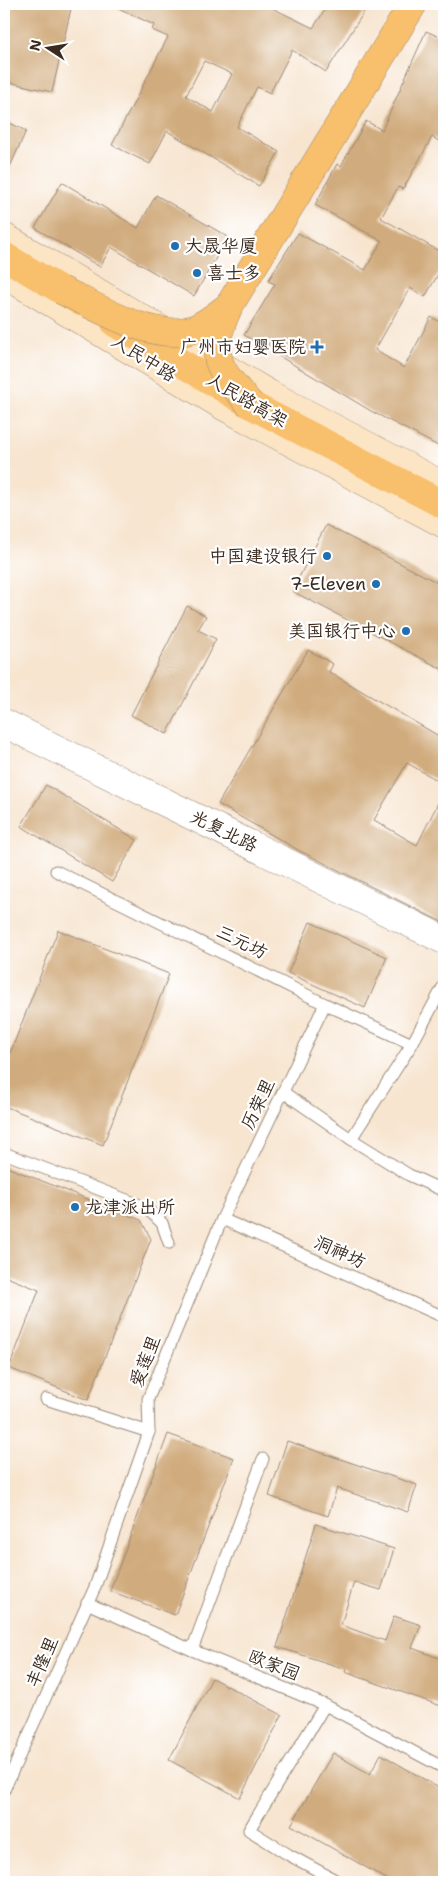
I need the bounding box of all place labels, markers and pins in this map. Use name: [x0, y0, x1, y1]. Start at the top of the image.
place label: 大晟华厦: [185, 234, 257, 258]
marker: 大晟华厦: [169, 240, 181, 252]
place label: 喜士多: [207, 261, 261, 285]
marker: 喜士多: [191, 267, 203, 279]
place label: 广州市妇婴医院: [180, 335, 306, 359]
marker: 广州市妇婴医院: [310, 340, 324, 354]
place label: 中国建设银行: [209, 544, 317, 568]
marker: 中国建设银行: [321, 550, 333, 562]
place label: 7-Eleven: [290, 572, 366, 596]
marker: 7-Eleven: [370, 578, 382, 590]
place label: 美国银行中心: [288, 619, 396, 643]
marker: 美国银行中心: [400, 625, 412, 637]
place label: 龙津派出所: [85, 1195, 175, 1219]
marker: 龙津派出所: [69, 1201, 81, 1213]

